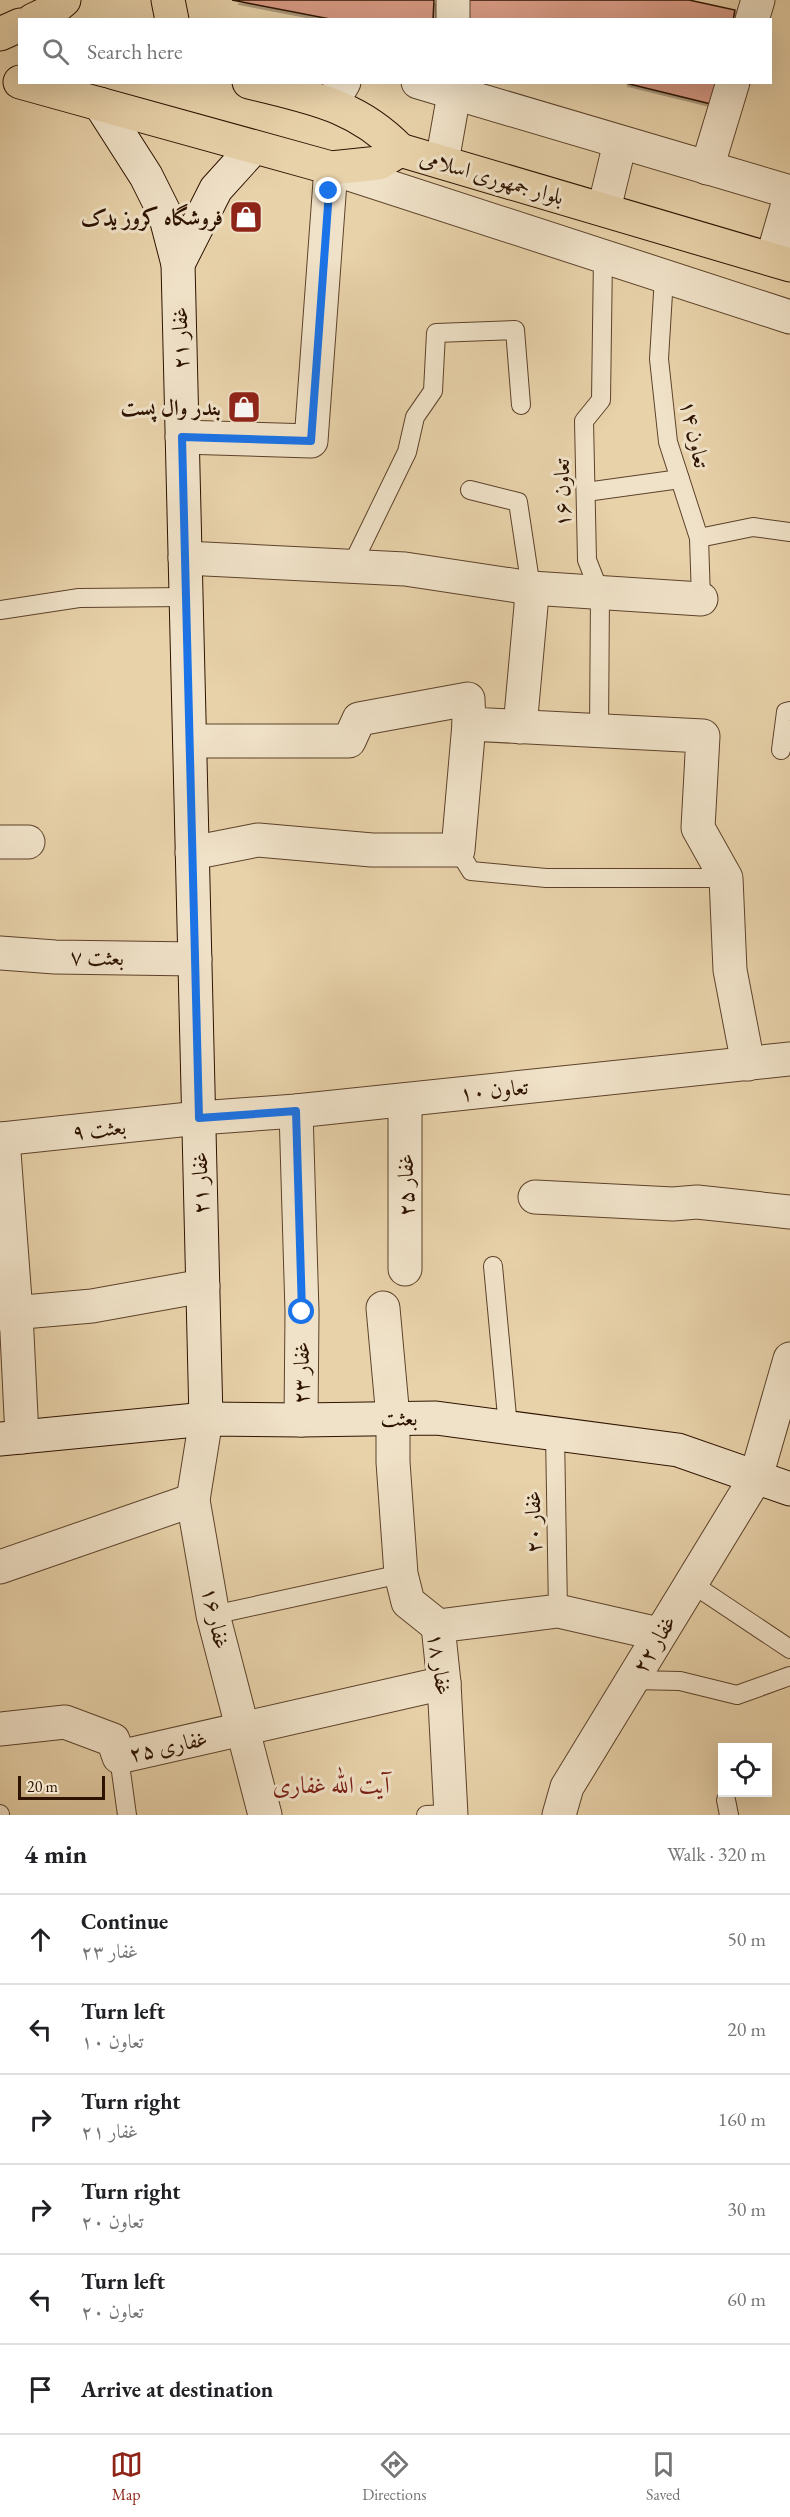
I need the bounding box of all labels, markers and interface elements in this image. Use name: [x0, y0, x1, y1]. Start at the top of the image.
search box: [18, 18, 772, 84]
icon: search: [39, 35, 72, 68]
text: Search here: [87, 37, 182, 66]
street label: بلوار جمهوری اسلامی: [417, 143, 567, 211]
route end: [315, 177, 341, 203]
shop icon: فروشگاه کروز یدک: [228, 199, 264, 235]
place label: فروشگاه کروز یدک: [81, 203, 223, 232]
street label: غفار ۲۱: [165, 306, 195, 370]
shop icon: بندر وال پست: [226, 389, 262, 425]
place label: بندر وال پست: [120, 393, 221, 423]
street label: تعاون ۱۴: [674, 397, 717, 471]
street label: تعاون ۱۶: [547, 458, 577, 528]
street label: بعثت ۷: [70, 942, 124, 972]
street label: تعاون ۱۰: [458, 1072, 531, 1108]
street label: بعثت ۹: [70, 1112, 128, 1146]
street label: غفار ۲۱: [185, 1151, 215, 1215]
street label: غفار ۲۵: [391, 1154, 420, 1216]
route start: [288, 1298, 314, 1324]
street label: غفار ۲۳: [286, 1341, 316, 1405]
street label: بعثت: [380, 1403, 418, 1433]
street label: غفار ۲۰: [518, 1490, 548, 1554]
street label: غفار ۱۶: [195, 1584, 237, 1652]
street label: غفار ۲۲: [625, 1610, 683, 1678]
street label: غفار ۱۸: [421, 1631, 459, 1697]
street label: غفاری ۲۵: [126, 1724, 210, 1768]
map controls: [718, 1743, 772, 1797]
button: locate: [718, 1743, 772, 1797]
district label: آیت الله غفاری: [272, 1766, 392, 1800]
scale bar: [18, 1773, 105, 1800]
text: 20 m: [27, 1776, 58, 1797]
text: 4 min: [24, 1837, 87, 1871]
text: Walk · 320 m: [667, 1841, 766, 1867]
text: Continue: [81, 1907, 168, 1936]
icon: ahead: [24, 1923, 57, 1956]
text: 50 m: [727, 1926, 766, 1952]
text: غفار ۲۳: [81, 1938, 138, 1964]
text: Turn left: [81, 1997, 165, 2026]
icon: left: [24, 2013, 57, 2046]
text: 20 m: [727, 2016, 766, 2042]
text: تعاون ۱۰: [81, 2028, 144, 2054]
text: Turn right: [81, 2087, 180, 2116]
icon: right: [24, 2103, 57, 2136]
text: 160 m: [718, 2106, 766, 2132]
text: غفار ۲۱: [81, 2118, 138, 2144]
text: Turn right: [81, 2177, 180, 2206]
icon: right: [24, 2193, 57, 2226]
text: 30 m: [727, 2196, 766, 2222]
text: تعاون ۲۰: [81, 2208, 144, 2234]
text: Turn left: [81, 2267, 165, 2296]
icon: left: [24, 2283, 57, 2316]
text: 60 m: [727, 2286, 766, 2312]
text: تعاون ۲۰: [81, 2298, 144, 2324]
icon: arrive: [24, 2373, 57, 2406]
text: Arrive at destination: [81, 2375, 273, 2404]
tab: Map: [110, 2448, 143, 2505]
tab: Directions: [362, 2448, 427, 2505]
tab: Saved: [646, 2448, 680, 2505]

